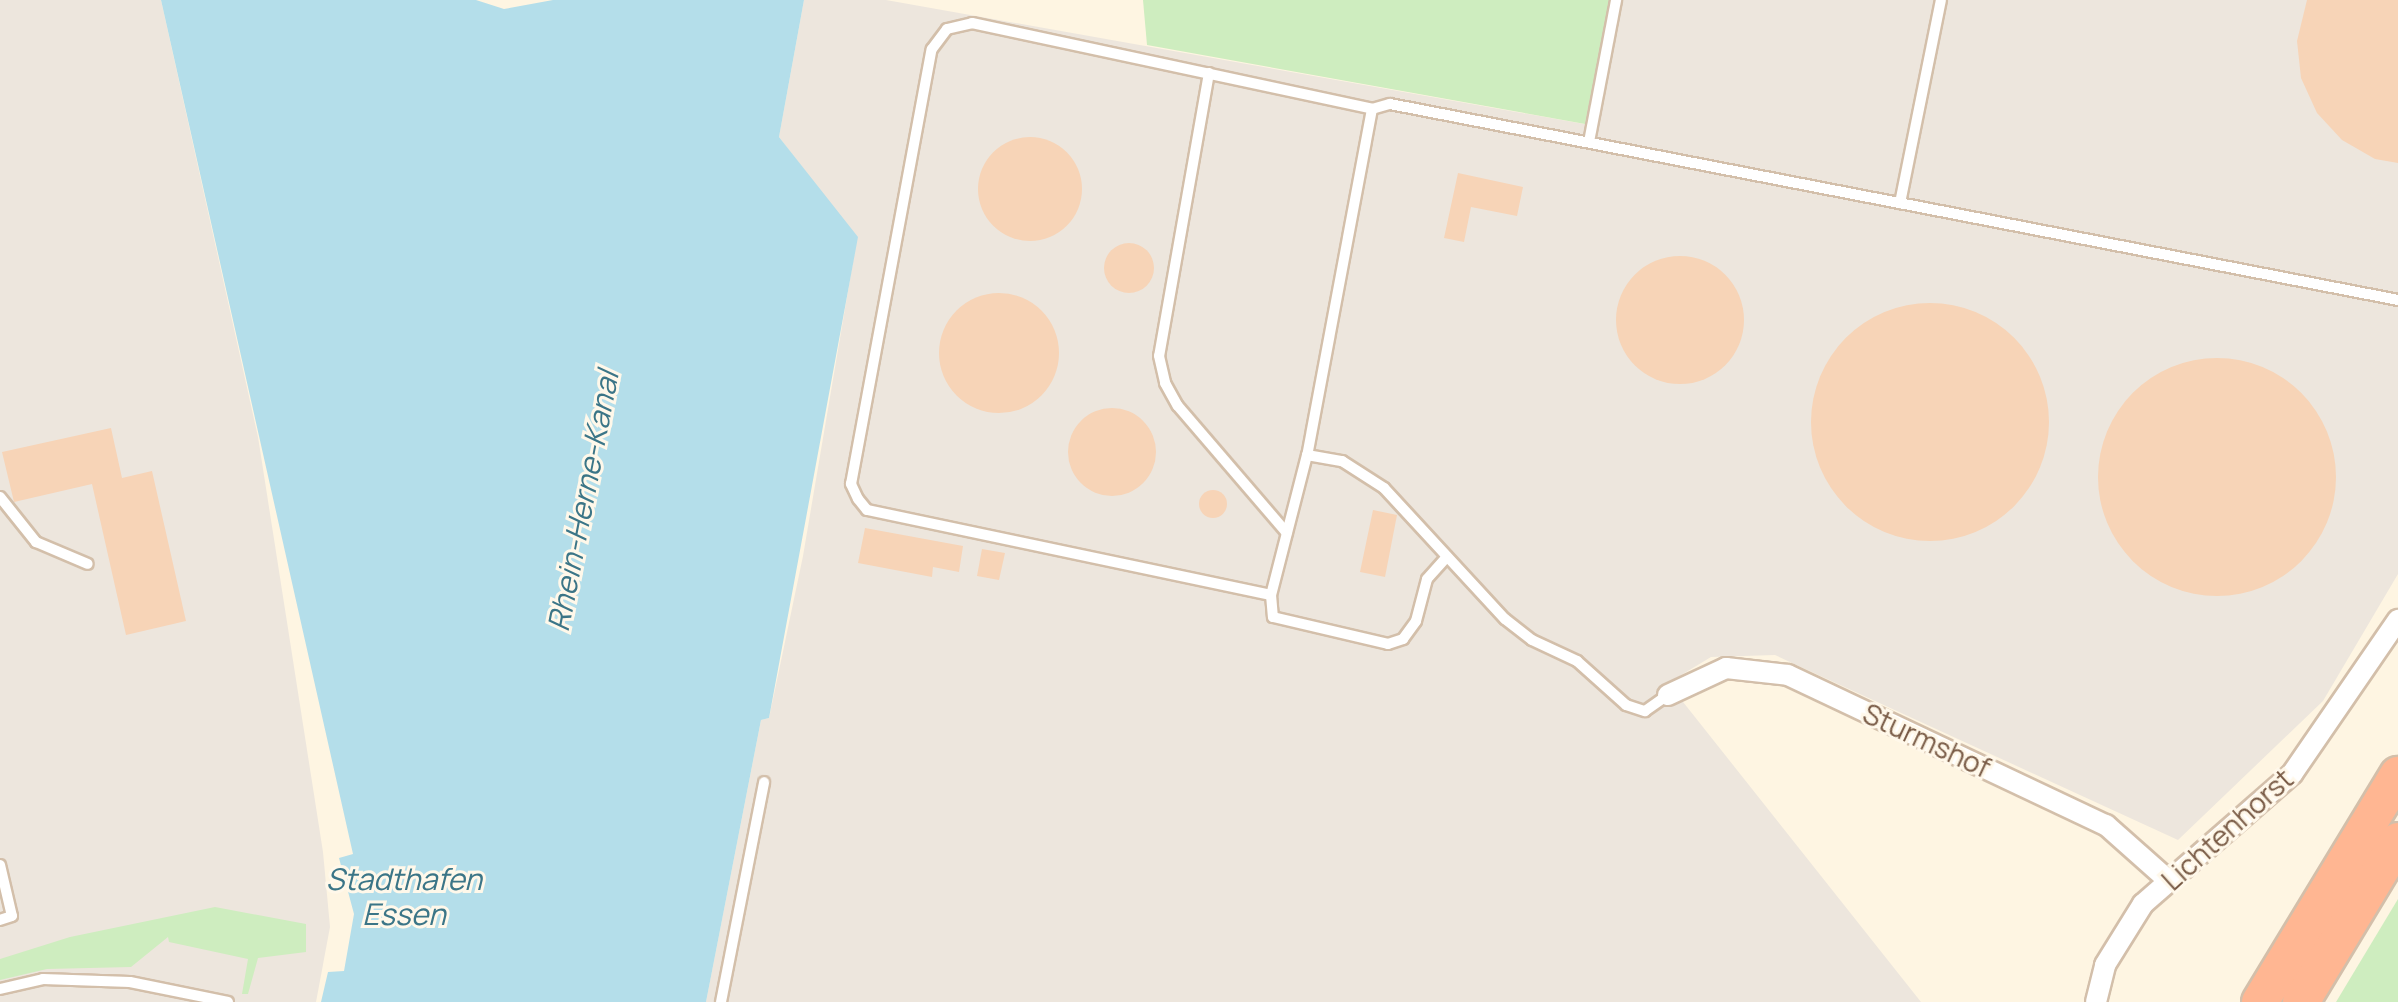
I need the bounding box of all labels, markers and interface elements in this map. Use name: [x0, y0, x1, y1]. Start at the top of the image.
water label: Rhein-Herne-Kanal: [540, 368, 626, 634]
street label: Sturmshof: [1858, 696, 1996, 784]
street label: Lichtenhorst: [2155, 761, 2299, 897]
water label: Stadthafen Essen: [326, 861, 482, 932]

